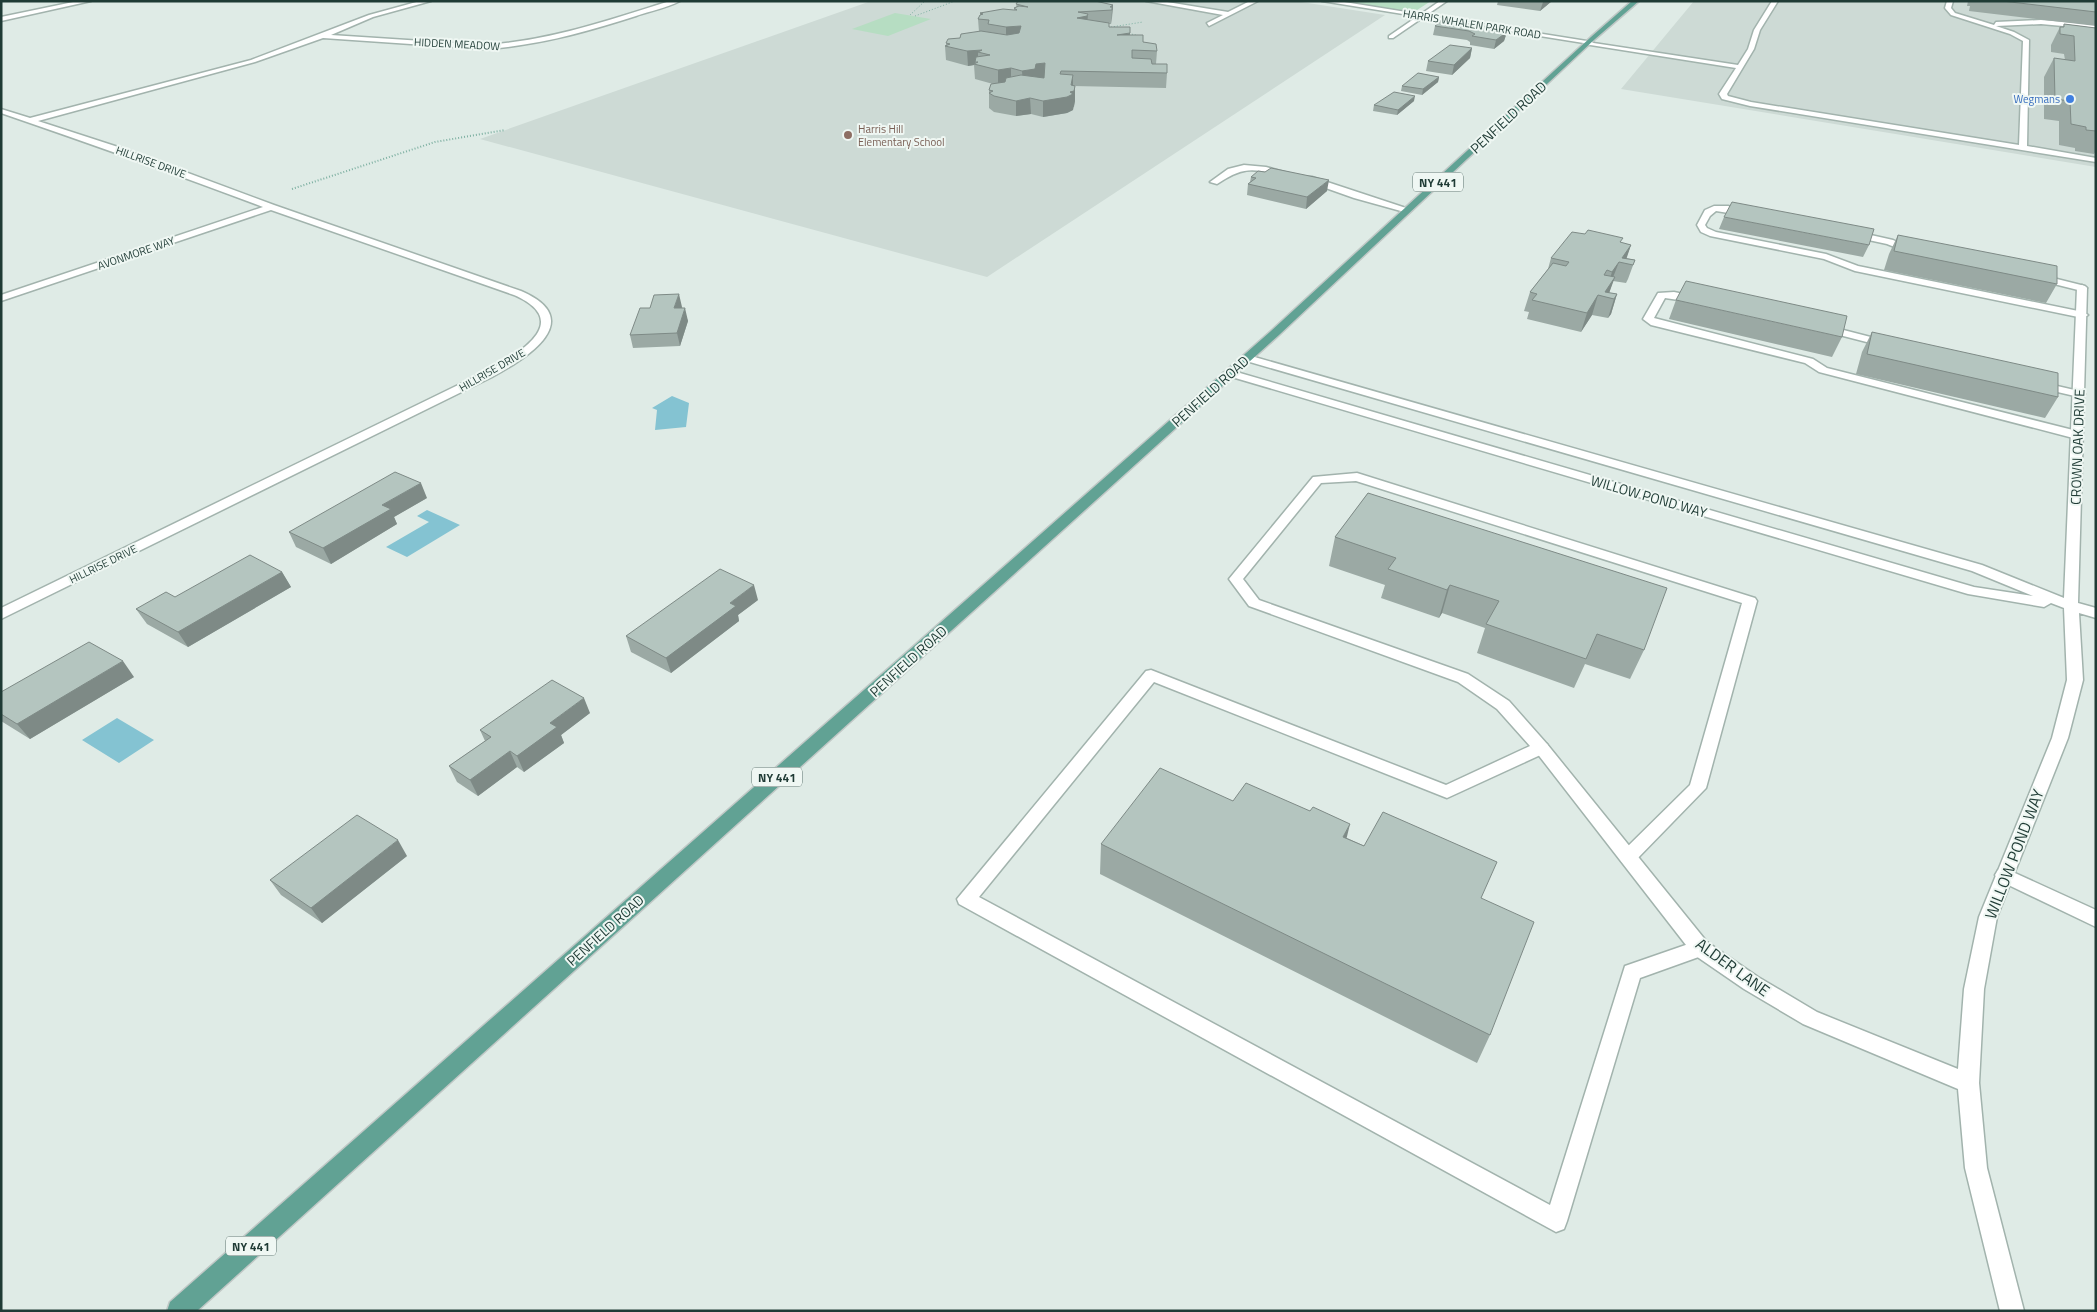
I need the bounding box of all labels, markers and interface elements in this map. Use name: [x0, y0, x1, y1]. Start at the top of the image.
street label: HARRIS WHALEN PARK ROAD: [1402, 5, 1542, 43]
street label: HIDDEN MEADOW: [414, 34, 501, 54]
street label: PENFIELD ROAD: [1465, 76, 1551, 158]
place label: Wegmans: [2014, 91, 2060, 107]
marker: Wegmans: [2064, 93, 2076, 105]
place label: Harris Hill Elementary School: [858, 121, 945, 150]
marker: Harris Hill Elementary School: [842, 129, 854, 141]
street label: HILLRISE DRIVE: [114, 142, 188, 182]
road number: NY 441: [1413, 172, 1463, 192]
street label: AVONMORE WAY: [95, 232, 177, 274]
street label: HILLRISE DRIVE: [456, 345, 528, 395]
street label: PENFIELD ROAD: [1167, 350, 1253, 432]
street label: CROWN OAK DRIVE: [2064, 388, 2090, 505]
street label: WILLOW POND WAY: [1588, 469, 1710, 523]
street label: HILLRISE DRIVE: [66, 541, 140, 587]
street label: PENFIELD ROAD: [865, 620, 951, 702]
road number: NY 441: [752, 768, 802, 786]
street label: WILLOW POND WAY: [1978, 785, 2050, 922]
street label: PENFIELD ROAD: [562, 889, 648, 971]
street label: ALDER LANE: [1691, 932, 1775, 1002]
road number: NY 441: [226, 1236, 276, 1256]

